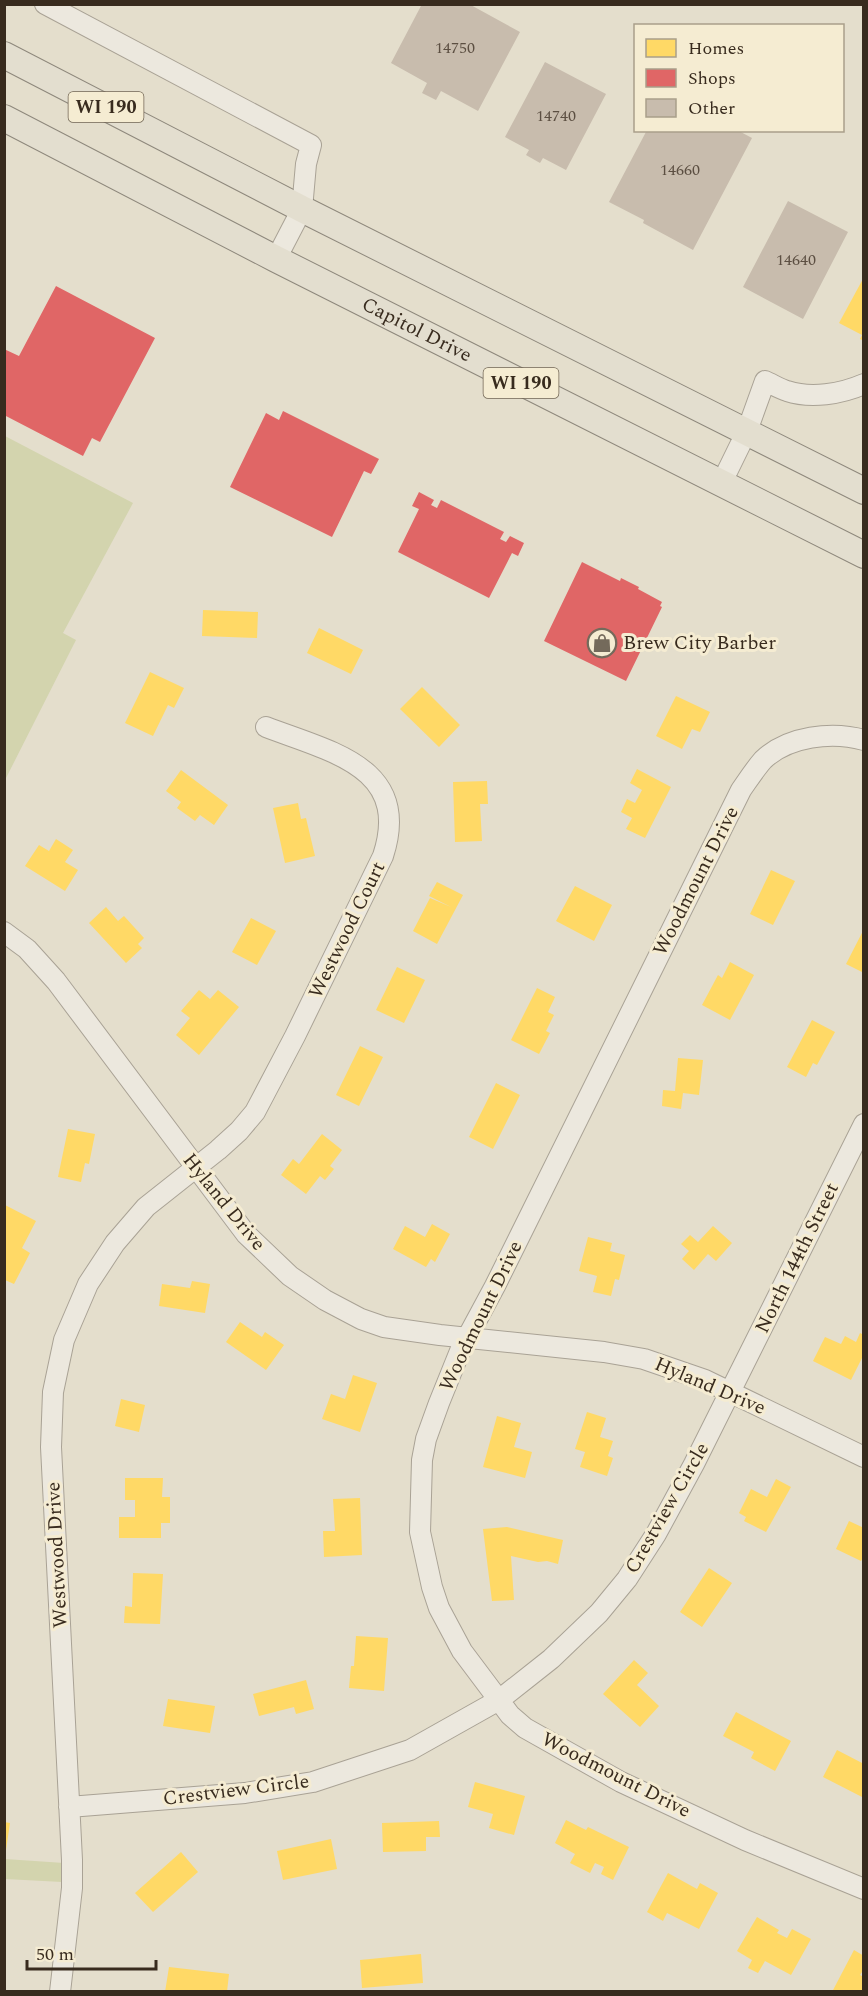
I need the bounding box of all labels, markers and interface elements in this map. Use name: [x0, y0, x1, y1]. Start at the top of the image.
legend: [634, 24, 844, 132]
text: Homes: [688, 35, 744, 62]
house number: 14750: [435, 36, 475, 60]
text: Shops: [688, 65, 736, 92]
road number: WI 190: [68, 92, 144, 122]
text: Other: [688, 95, 735, 122]
house number: 14740: [536, 104, 576, 128]
house number: 14660: [660, 158, 700, 182]
house number: 14640: [776, 248, 816, 272]
street label: Capitol Drive: [357, 290, 477, 370]
road number: WI 190: [484, 368, 558, 398]
shop icon: Brew City Barber: [586, 627, 618, 659]
place label: Brew City Barber: [623, 628, 776, 658]
street label: Woodmount Drive: [645, 801, 747, 961]
street label: Westwood Court: [301, 856, 393, 1004]
street label: Hyland Drive: [175, 1147, 273, 1257]
street label: North 144th Street: [747, 1177, 847, 1339]
street label: Woodmount Drive: [432, 1236, 530, 1396]
street label: Hyland Drive: [650, 1349, 770, 1423]
street label: Crestview Circle: [617, 1437, 717, 1579]
street label: Westwood Drive: [38, 1481, 76, 1629]
street label: Woodmount Drive: [536, 1724, 696, 1826]
street label: Crestview Circle: [161, 1766, 311, 1814]
scale bar: [27, 1933, 156, 1971]
text: 50 m: [36, 1941, 74, 1968]

